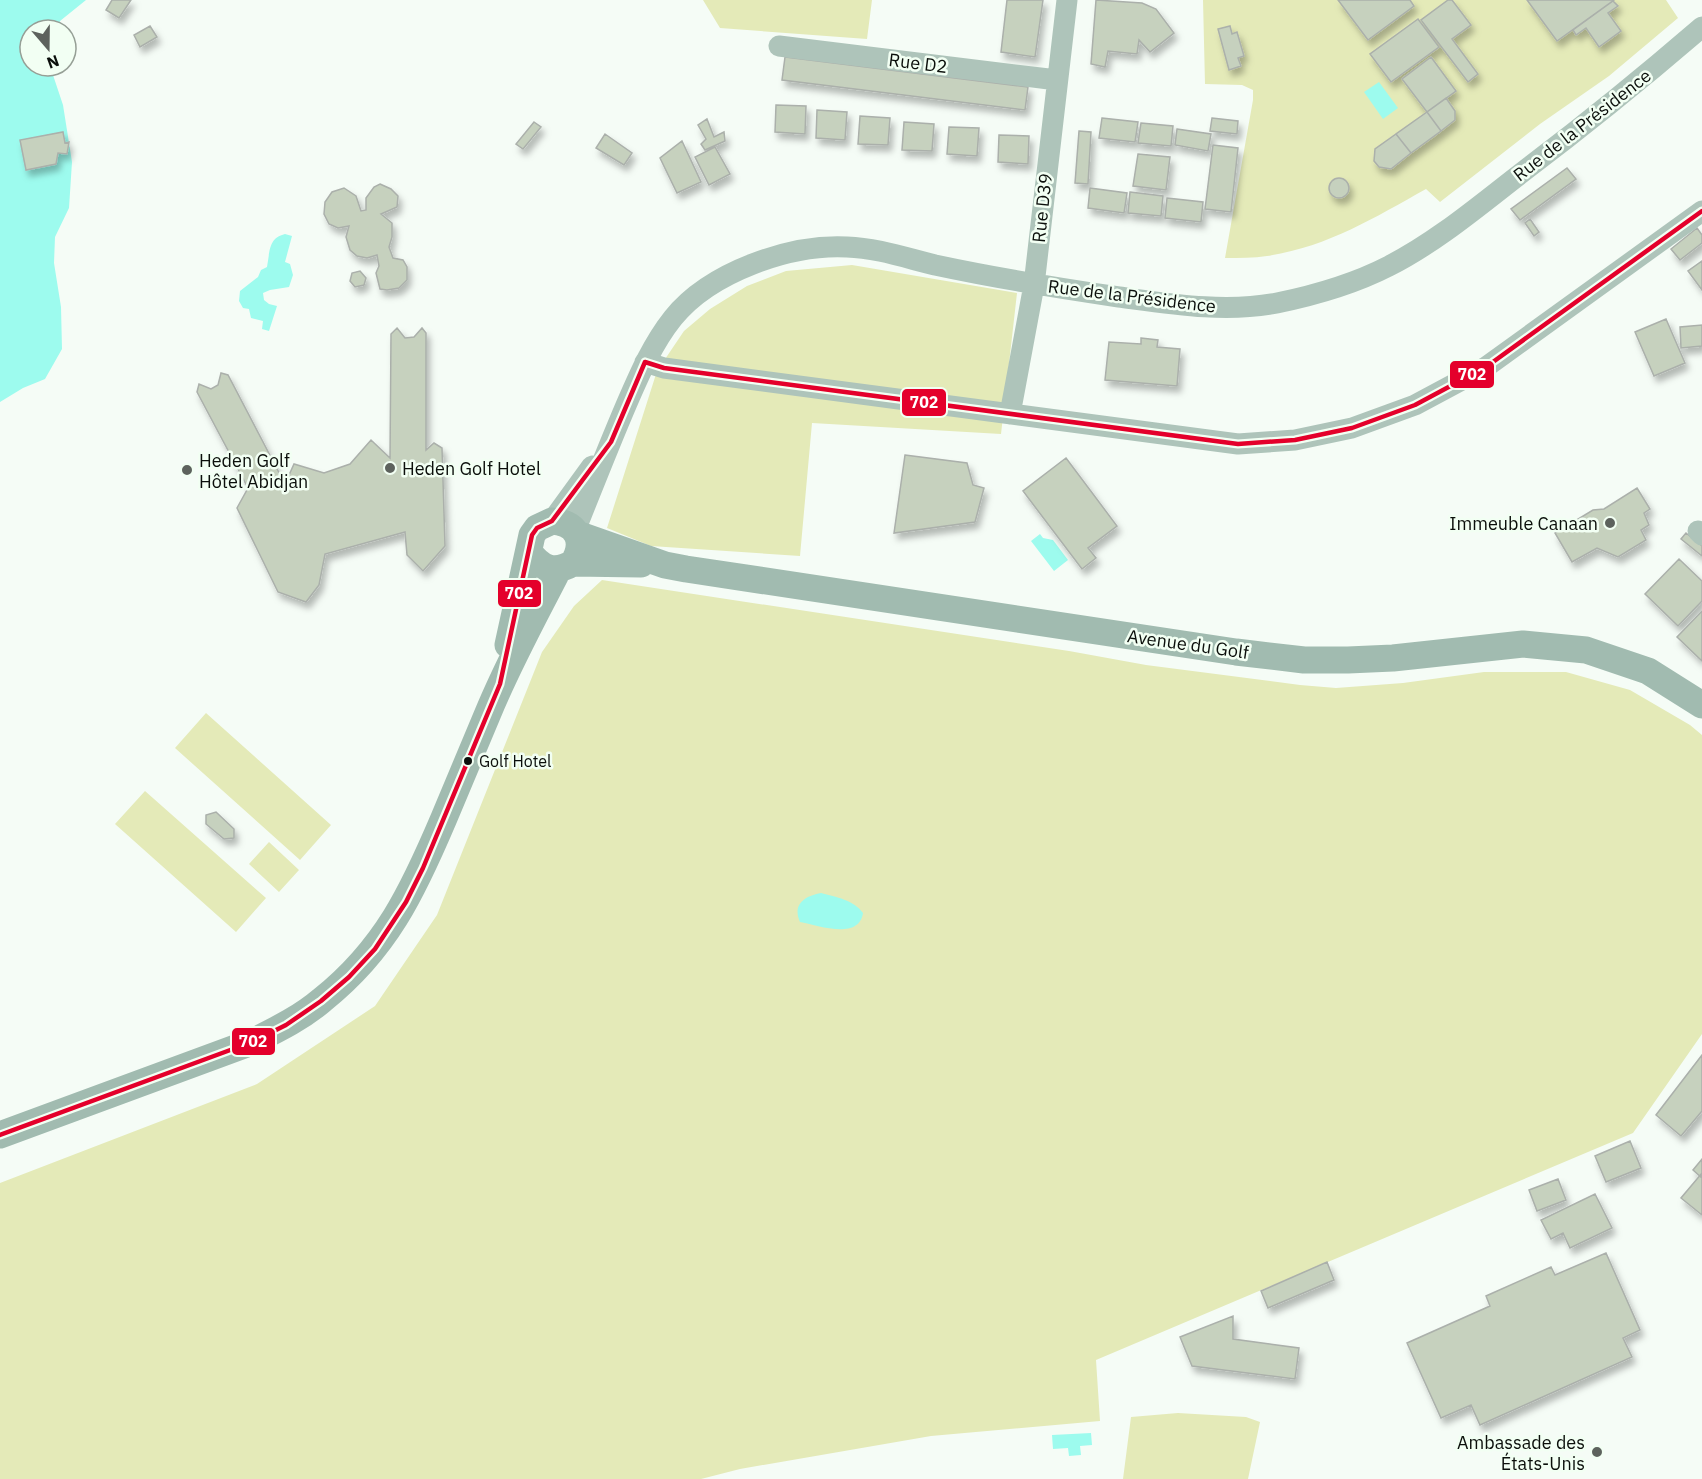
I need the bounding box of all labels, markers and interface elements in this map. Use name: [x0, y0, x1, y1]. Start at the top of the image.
north arrow: [18, 18, 78, 78]
street label: Rue D2: [887, 48, 949, 78]
text: N: [44, 51, 62, 73]
street label: Rue de la Présidence: [1508, 64, 1656, 186]
street label: Rue D39: [1027, 172, 1057, 244]
street label: Rue de la Présidence: [1047, 274, 1217, 318]
line badge: 702: [1449, 360, 1495, 389]
text: 702: [1458, 364, 1486, 384]
line badge: 702: [901, 388, 947, 417]
text: 702: [910, 392, 938, 412]
place label: Heden Golf Hôtel Abidjan: [199, 449, 308, 493]
place label: Heden Golf Hotel: [402, 457, 541, 480]
marker: Heden Golf Hotel: [383, 461, 397, 475]
marker: Heden Golf Hôtel Abidjan: [180, 463, 194, 477]
place label: Immeuble Canaan: [1449, 512, 1598, 535]
marker: Immeuble Canaan: [1603, 516, 1617, 530]
line badge: 702: [497, 579, 542, 608]
text: 702: [505, 583, 533, 603]
street label: Avenue du Golf: [1126, 624, 1250, 664]
place label: Golf Hotel: [479, 751, 551, 771]
marker: Golf Hotel: [462, 755, 474, 767]
line badge: 702: [231, 1027, 276, 1056]
text: 702: [239, 1031, 267, 1051]
place label: Ambassade des États-Unis: [1457, 1431, 1585, 1475]
marker: Ambassade des États-Unis: [1590, 1445, 1604, 1459]

